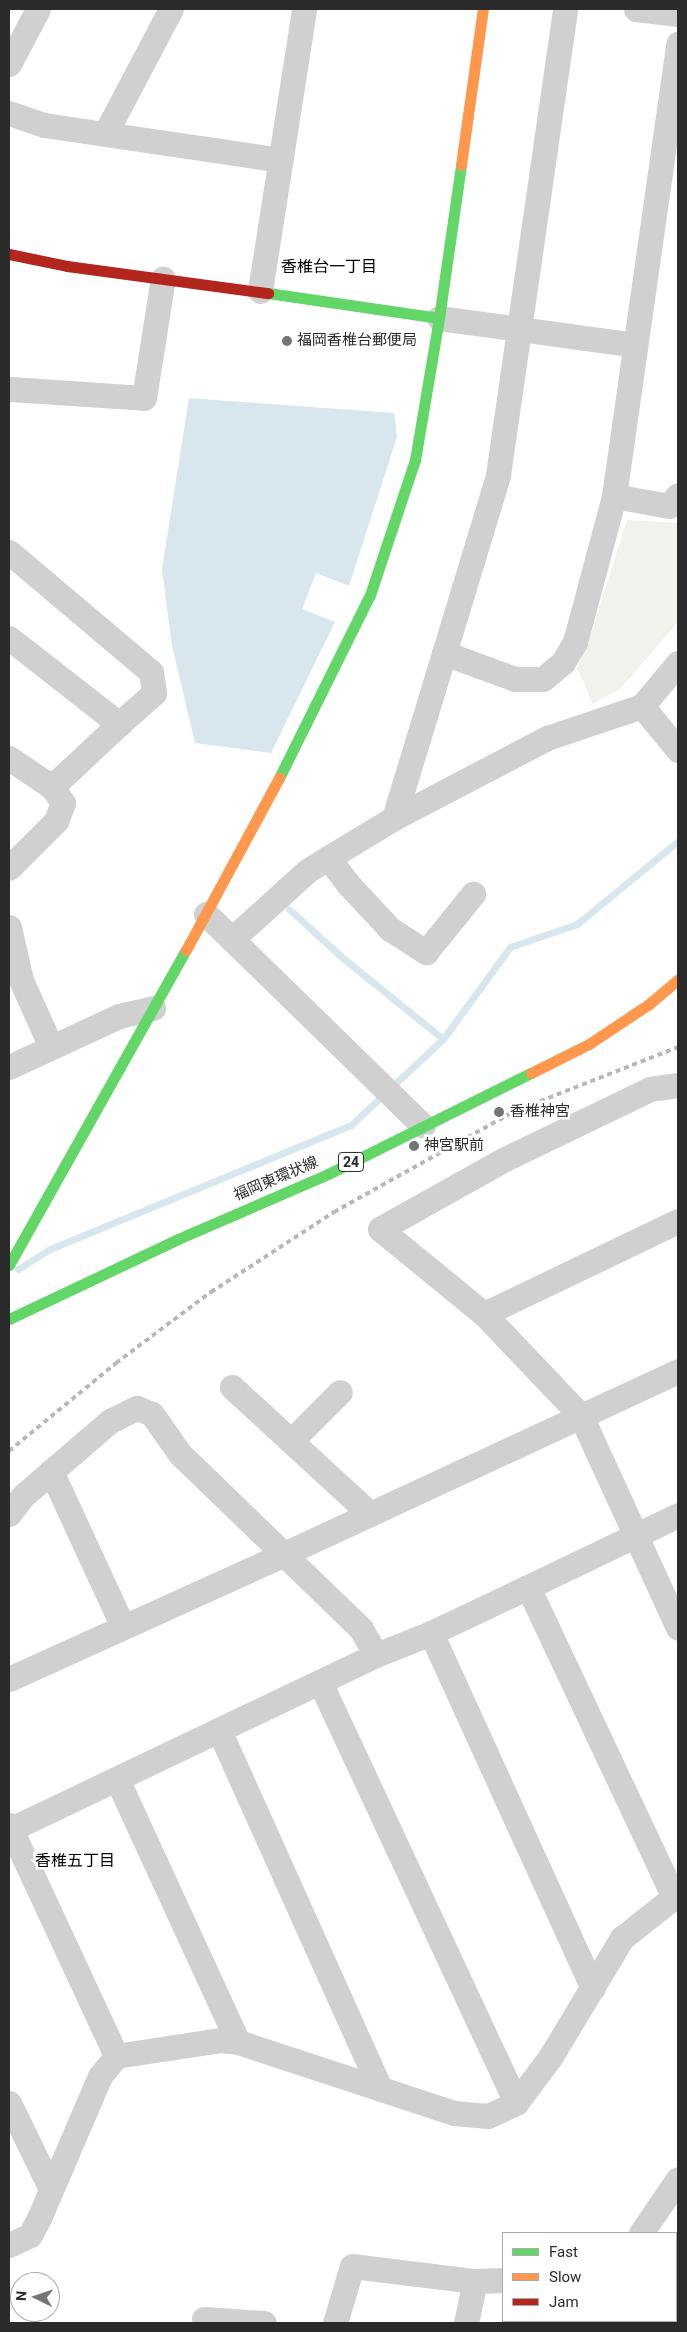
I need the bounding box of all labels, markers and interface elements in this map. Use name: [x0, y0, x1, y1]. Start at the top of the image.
district label: 香椎台一丁目: [281, 257, 377, 277]
place label: 福岡香椎台郵便局: [297, 332, 417, 350]
marker: 福岡香椎台郵便局: [281, 335, 293, 347]
place label: 香椎神宮: [510, 1103, 570, 1121]
marker: 香椎神宮: [492, 1105, 506, 1119]
place label: 神宮駅前: [424, 1137, 484, 1155]
marker: 神宮駅前: [408, 1140, 420, 1152]
road number: 24: [337, 1150, 365, 1174]
street label: 福岡東環状線: [231, 1153, 321, 1205]
district label: 香椎五丁目: [35, 1851, 115, 1871]
legend: [502, 2232, 677, 2322]
text: Fast: [549, 2243, 578, 2261]
text: Slow: [549, 2268, 581, 2286]
north arrow: [10, 2272, 60, 2322]
text: N: [13, 2291, 29, 2302]
text: Jam: [549, 2293, 579, 2311]

